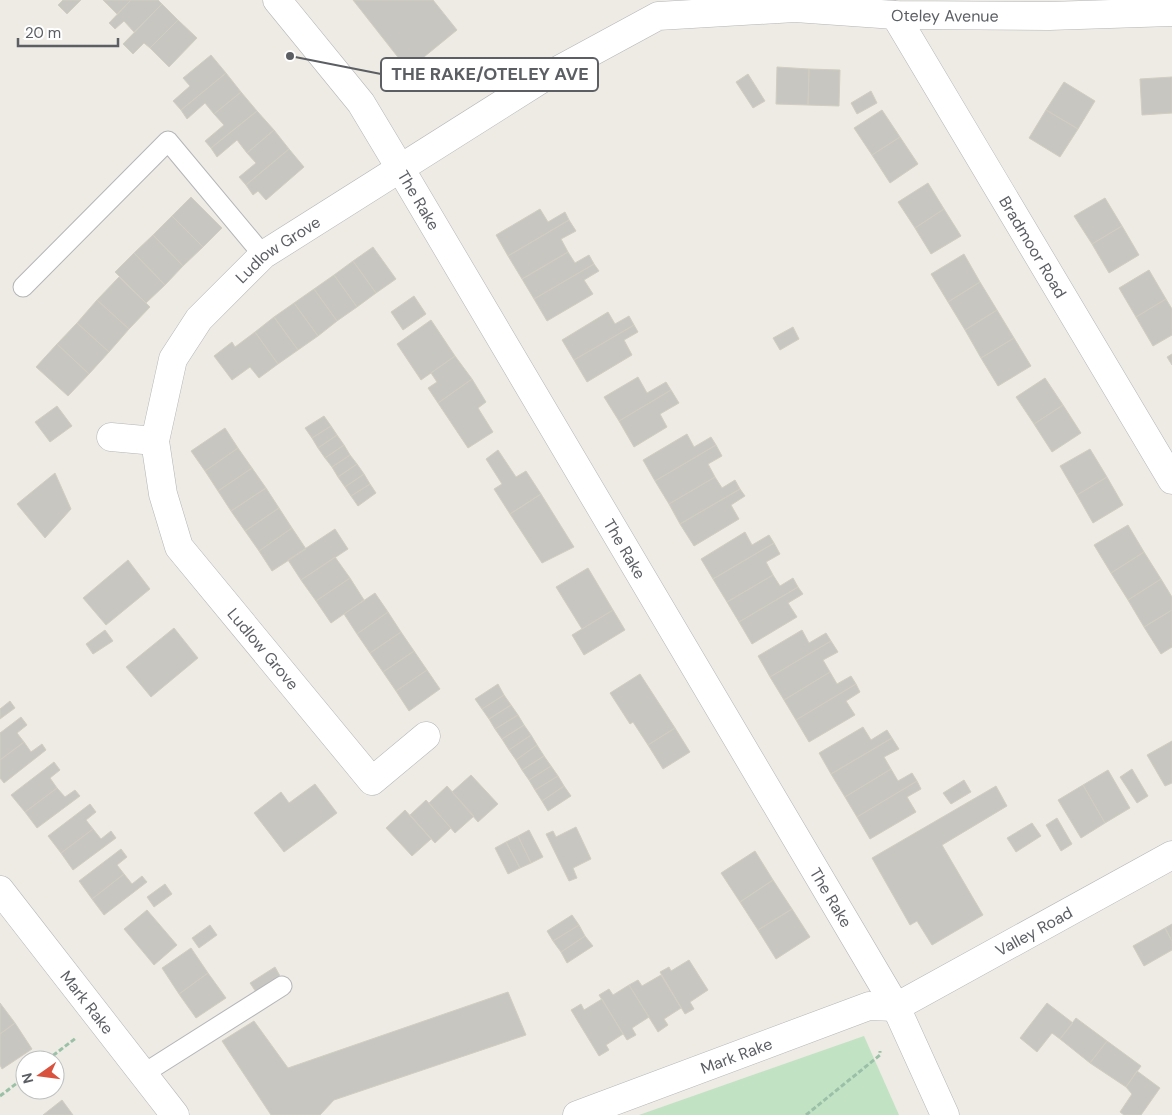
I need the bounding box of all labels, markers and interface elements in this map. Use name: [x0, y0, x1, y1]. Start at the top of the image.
street label: Oteley Avenue: [891, 4, 999, 26]
scale bar: [18, 15, 118, 47]
text: 20 m: [25, 23, 61, 43]
callout: THE RAKE/OTELEY AVE: [381, 58, 598, 91]
text: THE RAKE/OTELEY AVE: [391, 62, 589, 86]
street label: The Rake: [393, 166, 445, 234]
street label: Bradmoor Road: [995, 192, 1072, 302]
street label: Ludlow Grove: [231, 211, 324, 287]
street label: The Rake: [599, 515, 651, 583]
street label: Ludlow Grove: [223, 604, 303, 694]
street label: The Rake: [805, 864, 857, 931]
street label: Valley Road: [992, 901, 1076, 961]
street label: Mark Rake: [56, 966, 119, 1038]
street label: Mark Rake: [697, 1033, 775, 1079]
north arrow: [15, 1050, 65, 1100]
text: N: [17, 1071, 37, 1085]

